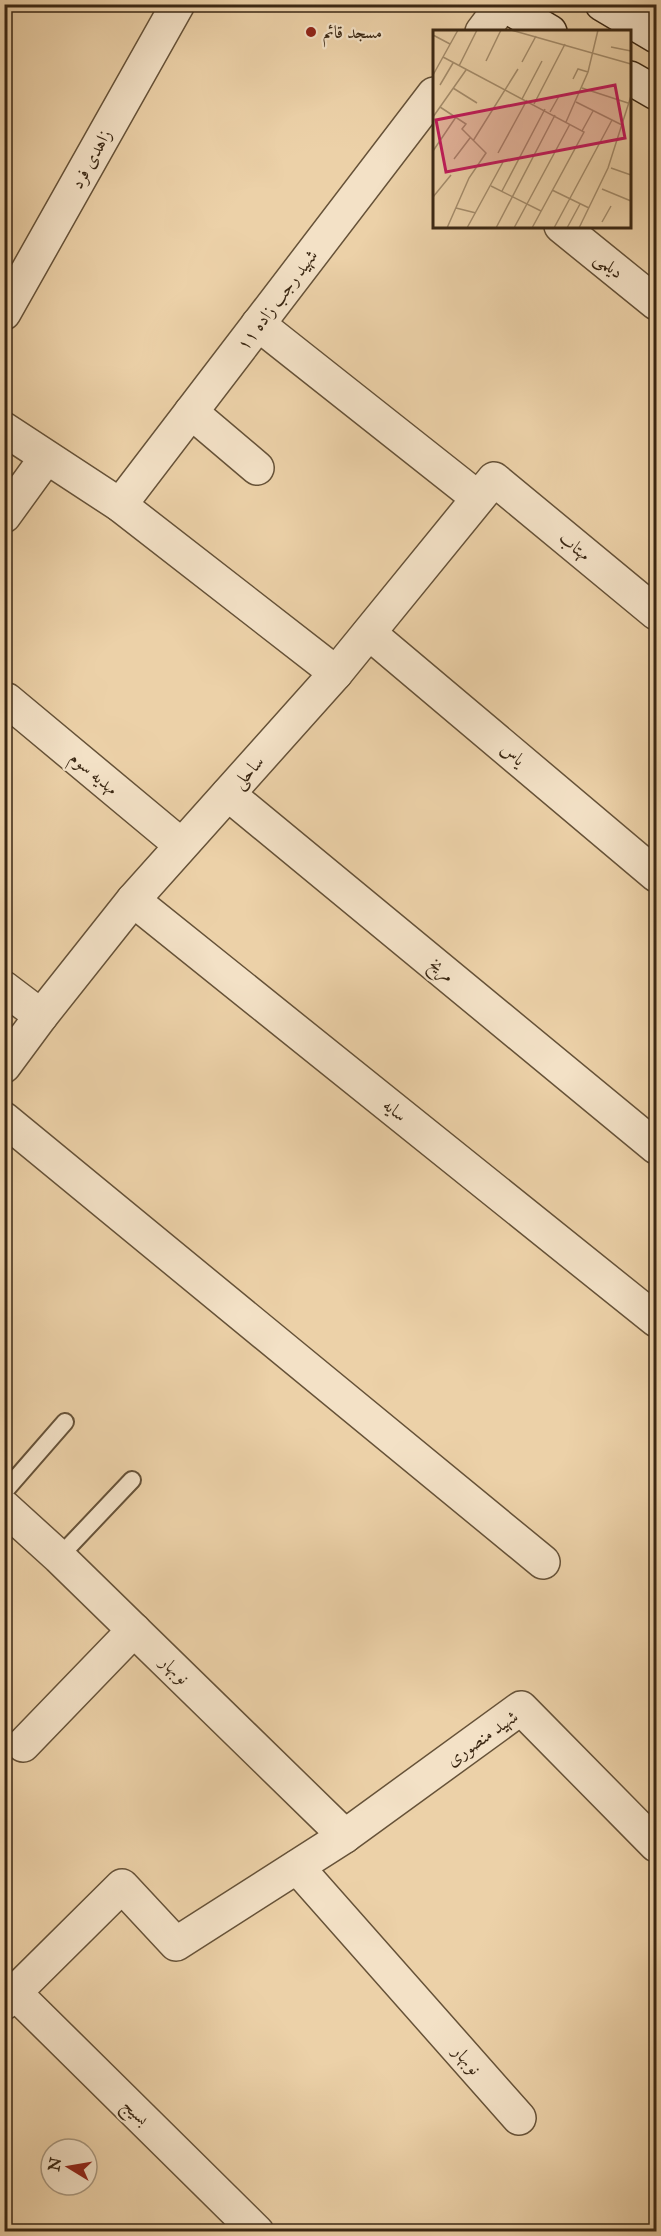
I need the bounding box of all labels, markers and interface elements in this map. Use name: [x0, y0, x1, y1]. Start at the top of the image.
place label: مسجد قائم: [323, 21, 382, 48]
marker: مسجد قائم: [304, 25, 318, 39]
inset map: [433, 30, 631, 228]
street label: زاهدی فرد: [66, 125, 117, 193]
street label: شهید رجب زاده ۱۱: [232, 245, 323, 355]
street label: دیلمی: [590, 247, 628, 284]
street label: مهتاب: [554, 526, 595, 566]
street label: یاس: [496, 737, 531, 772]
street label: مهدیه سوم: [62, 746, 123, 804]
street label: ساحلی: [227, 751, 270, 795]
street label: مریخ: [422, 953, 459, 991]
street label: سایه: [379, 1094, 411, 1126]
street label: نوبهار: [154, 1650, 194, 1690]
street label: شهید منصوری: [442, 1705, 523, 1772]
street label: نوبهار: [446, 2039, 486, 2080]
street label: بسیج: [115, 2094, 154, 2133]
north arrow: [39, 2137, 99, 2197]
text: N: [44, 2155, 65, 2173]

